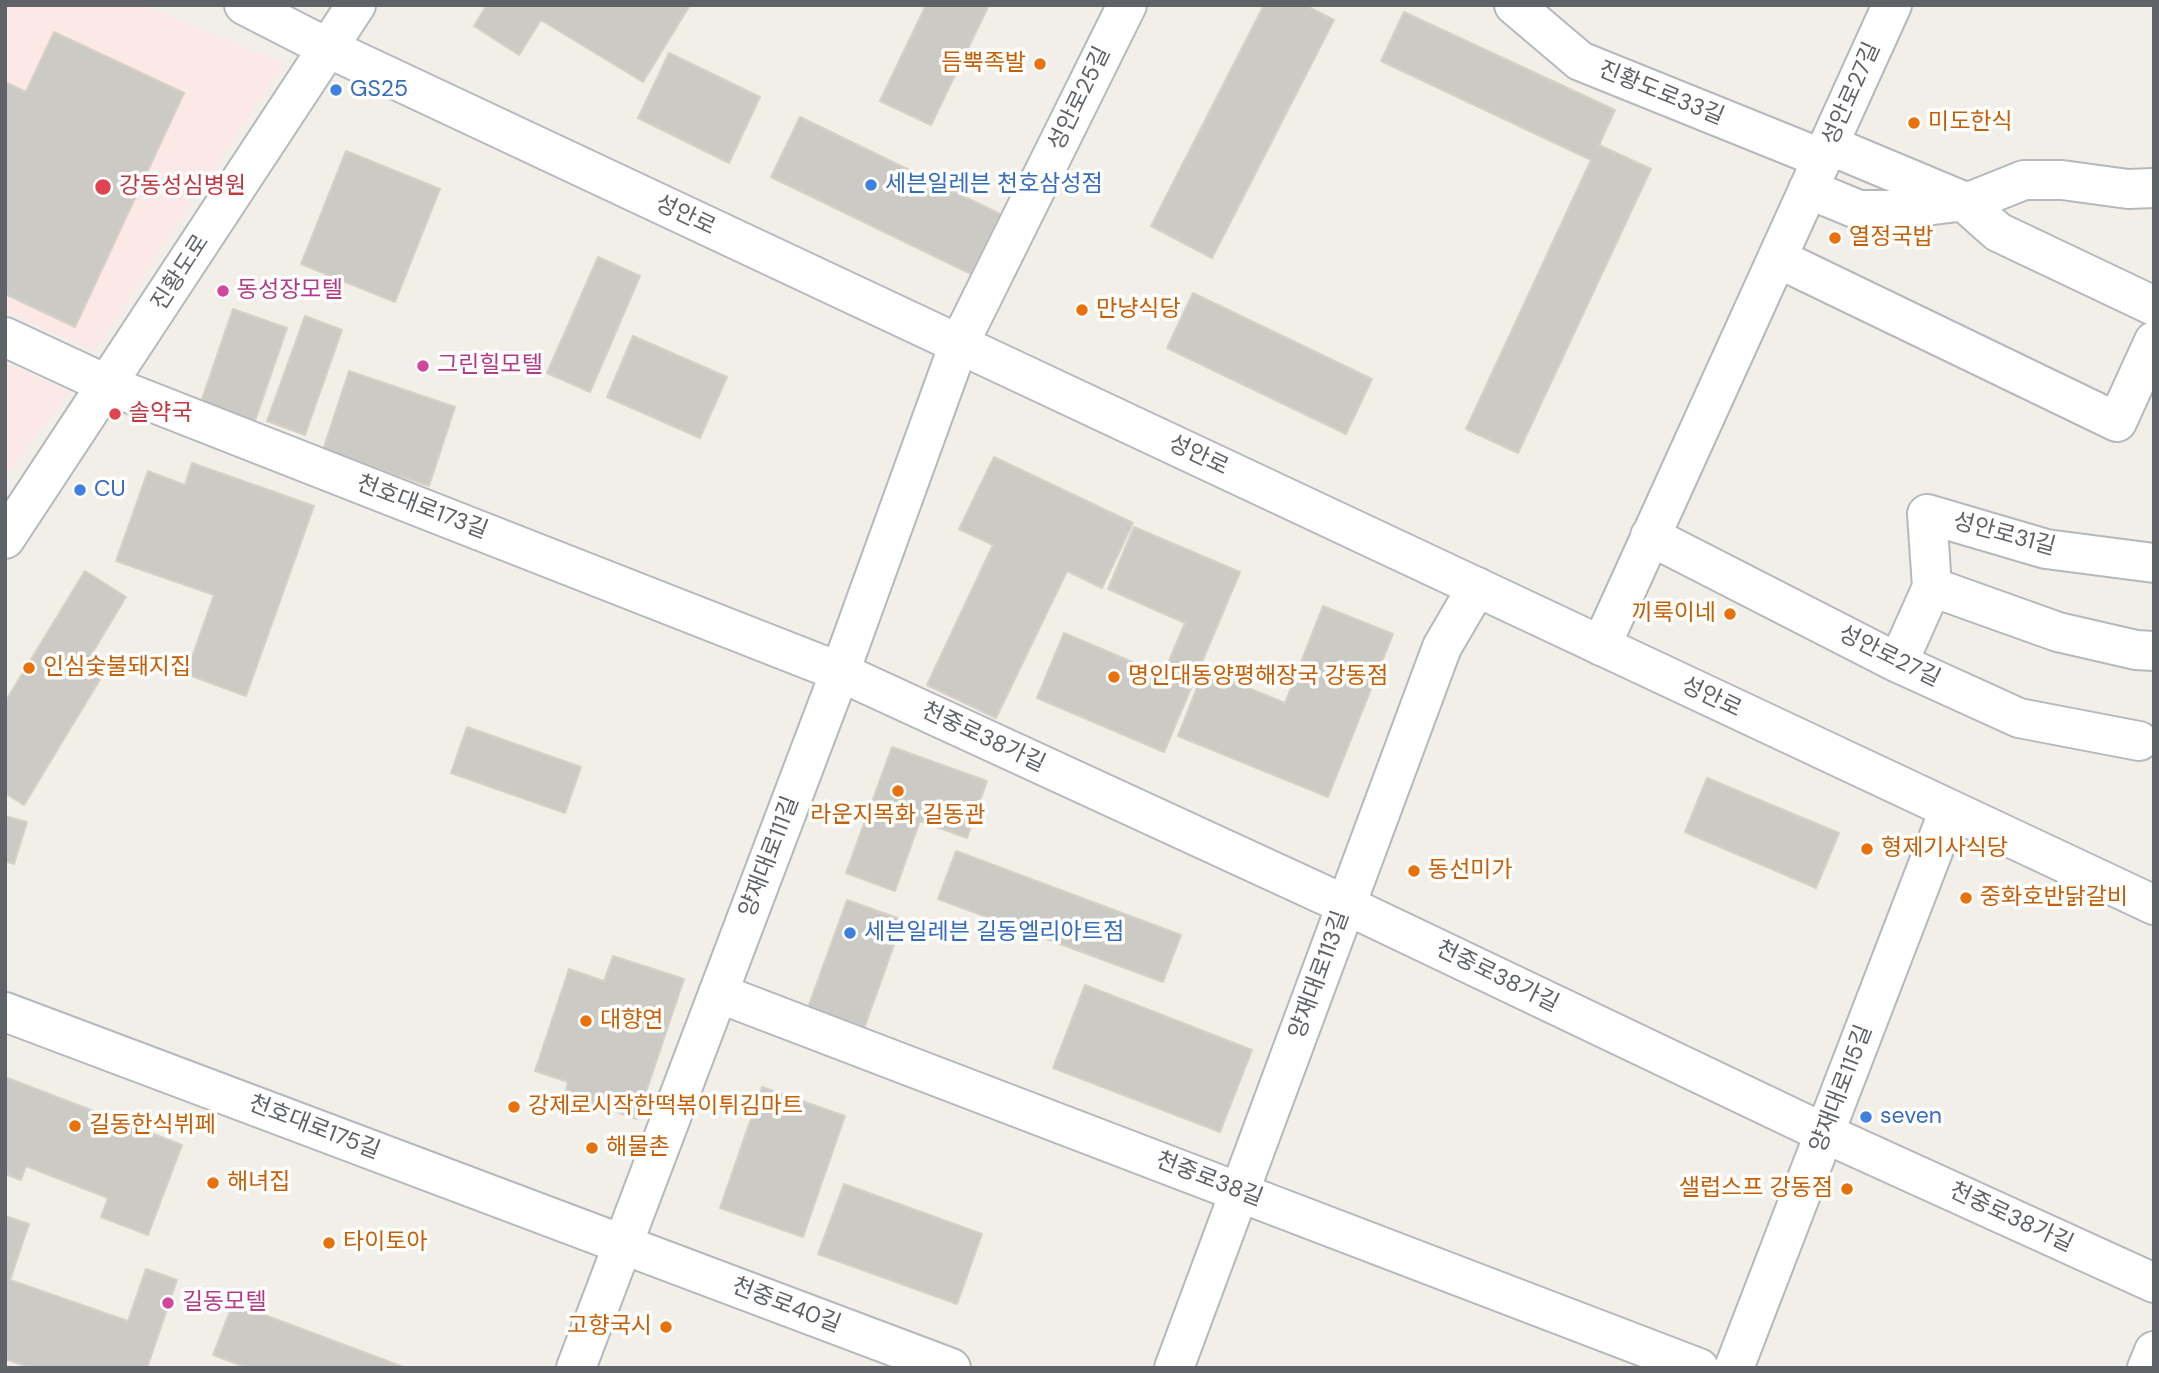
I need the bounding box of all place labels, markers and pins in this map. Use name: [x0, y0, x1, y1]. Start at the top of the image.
place label: 듬뿍족발: [941, 50, 1026, 78]
marker: 듬뿍족발: [1032, 56, 1048, 72]
place label: GS25: [350, 76, 408, 104]
marker: GS25: [328, 82, 344, 98]
place label: 미도한식: [1928, 109, 2013, 137]
marker: 미도한식: [1906, 115, 1922, 131]
place label: 세븐일레븐 천호삼성점: [885, 171, 1103, 199]
place label: 강동성심병원: [119, 173, 246, 201]
marker: 강동성심병원: [93, 177, 113, 197]
marker: 세븐일레븐 천호삼성점: [863, 177, 879, 193]
place label: 열정국밥: [1849, 224, 1934, 252]
marker: 열정국밥: [1827, 230, 1843, 246]
place label: 동성장모텔: [237, 277, 343, 305]
marker: 동성장모텔: [215, 283, 231, 299]
place label: 만냥식당: [1096, 296, 1181, 324]
marker: 만냥식당: [1074, 302, 1090, 318]
place label: 그린힐모텔: [437, 352, 543, 380]
marker: 그린힐모텔: [415, 358, 431, 374]
place label: 솔약국: [129, 400, 192, 428]
marker: 솔약국: [107, 406, 123, 422]
place label: CU: [94, 476, 126, 504]
marker: CU: [72, 482, 88, 498]
place label: 끼룩이네: [1631, 600, 1716, 628]
marker: 끼룩이네: [1722, 606, 1738, 622]
place label: 인심숯불돼지집: [43, 654, 191, 682]
marker: 인심숯불돼지집: [21, 660, 37, 676]
place label: 명인대동양평해장국 강동점: [1128, 663, 1388, 691]
marker: 명인대동양평해장국 강동점: [1106, 669, 1122, 685]
marker: 라운지목화 길동관: [890, 783, 906, 799]
place label: 라운지목화 길동관: [810, 802, 986, 830]
place label: 형제기사식당: [1881, 835, 2008, 863]
marker: 형제기사식당: [1859, 841, 1875, 857]
place label: 동선미가: [1428, 857, 1513, 885]
marker: 동선미가: [1406, 863, 1422, 879]
place label: 중화호반닭갈비: [1980, 884, 2128, 912]
marker: 중화호반닭갈비: [1958, 890, 1974, 906]
place label: 세븐일레븐 길동엘리아트점: [864, 919, 1124, 947]
marker: 세븐일레븐 길동엘리아트점: [842, 925, 858, 941]
place label: 대향연: [600, 1007, 663, 1035]
marker: 대향연: [578, 1013, 594, 1029]
place label: 강제로시작한떡볶이튀김마트: [528, 1093, 803, 1121]
marker: 강제로시작한떡볶이튀김마트: [506, 1099, 522, 1115]
place label: seven: [1880, 1103, 1942, 1131]
marker: seven: [1858, 1109, 1874, 1125]
place label: 길동한식뷔페: [89, 1112, 216, 1140]
marker: 길동한식뷔페: [67, 1118, 83, 1134]
place label: 해물촌: [606, 1134, 669, 1162]
marker: 해물촌: [584, 1140, 600, 1156]
place label: 해녀집: [227, 1169, 290, 1197]
marker: 해녀집: [205, 1175, 221, 1191]
place label: 샐럽스프 강동점: [1679, 1175, 1833, 1203]
marker: 샐럽스프 강동점: [1839, 1181, 1855, 1197]
place label: 타이토아: [343, 1229, 428, 1257]
marker: 타이토아: [321, 1235, 337, 1251]
place label: 길동모텔: [182, 1289, 267, 1317]
marker: 길동모텔: [160, 1295, 176, 1311]
place label: 고향국시: [567, 1313, 652, 1341]
marker: 고향국시: [658, 1319, 674, 1335]

